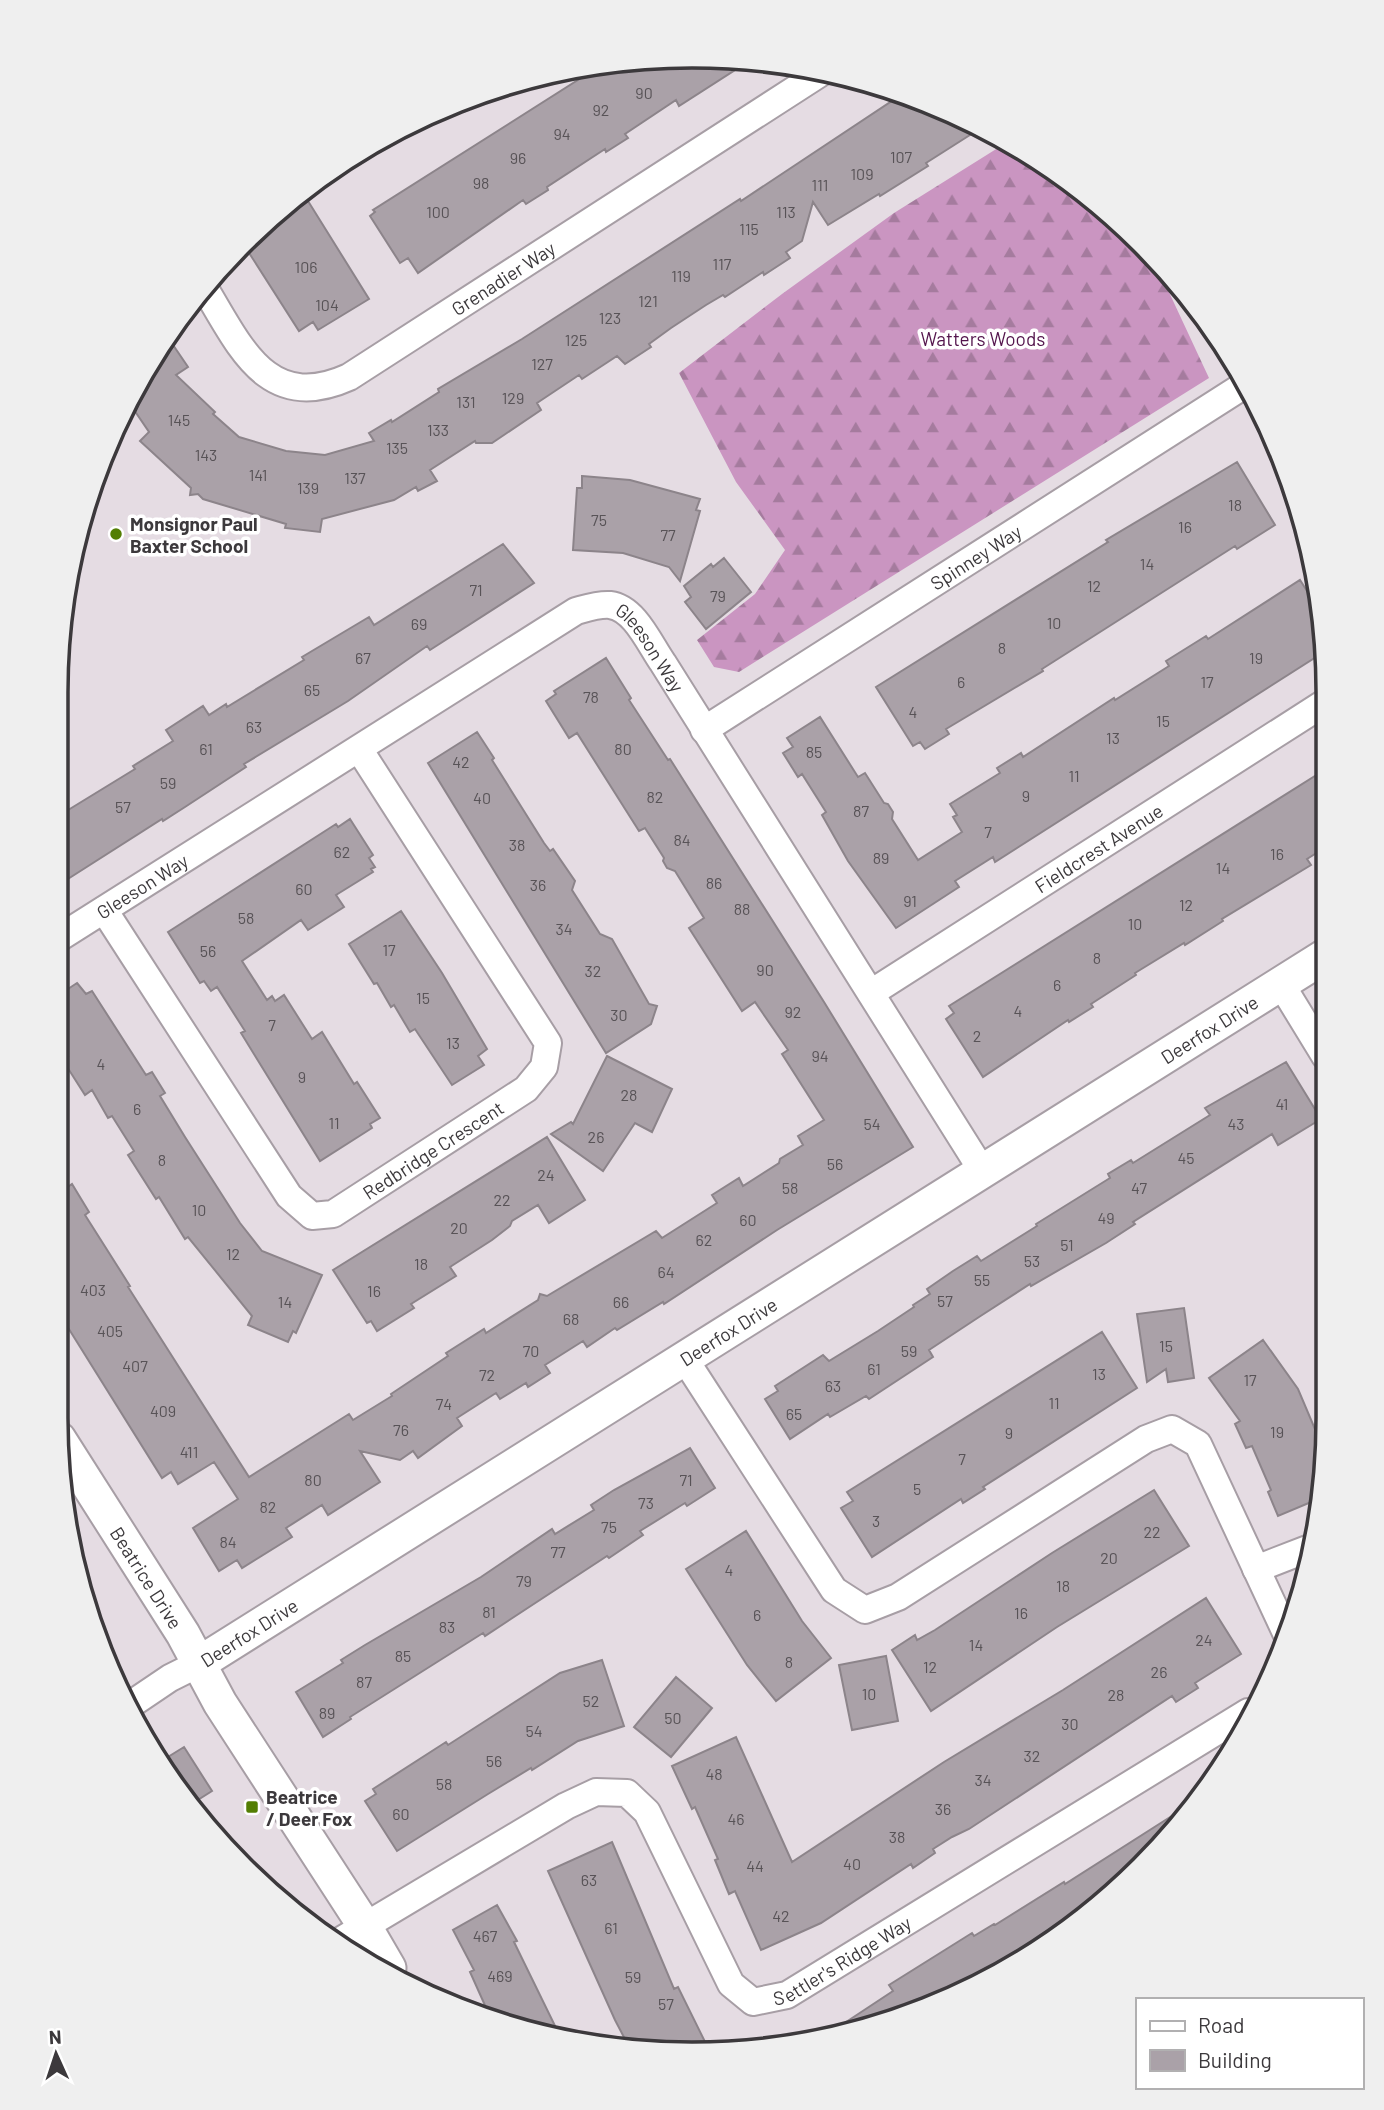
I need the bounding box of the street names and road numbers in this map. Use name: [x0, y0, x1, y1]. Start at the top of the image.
street label: Grenadier Way: [447, 236, 559, 320]
street label: Spinney Way: [926, 519, 1025, 594]
street label: Gleeson Way: [612, 597, 690, 696]
street label: Fieldcrest Avenue: [1030, 798, 1167, 897]
street label: Gleeson Way: [92, 848, 192, 923]
street label: Deerfox Drive: [1156, 990, 1262, 1068]
street label: Redbridge Crescent: [358, 1095, 508, 1203]
street label: Deerfox Drive: [675, 1292, 781, 1370]
street label: Beatrice Drive: [106, 1522, 188, 1633]
street label: Deerfox Drive: [196, 1593, 302, 1671]
street label: Settler's Ridge Way: [771, 1910, 915, 2009]

